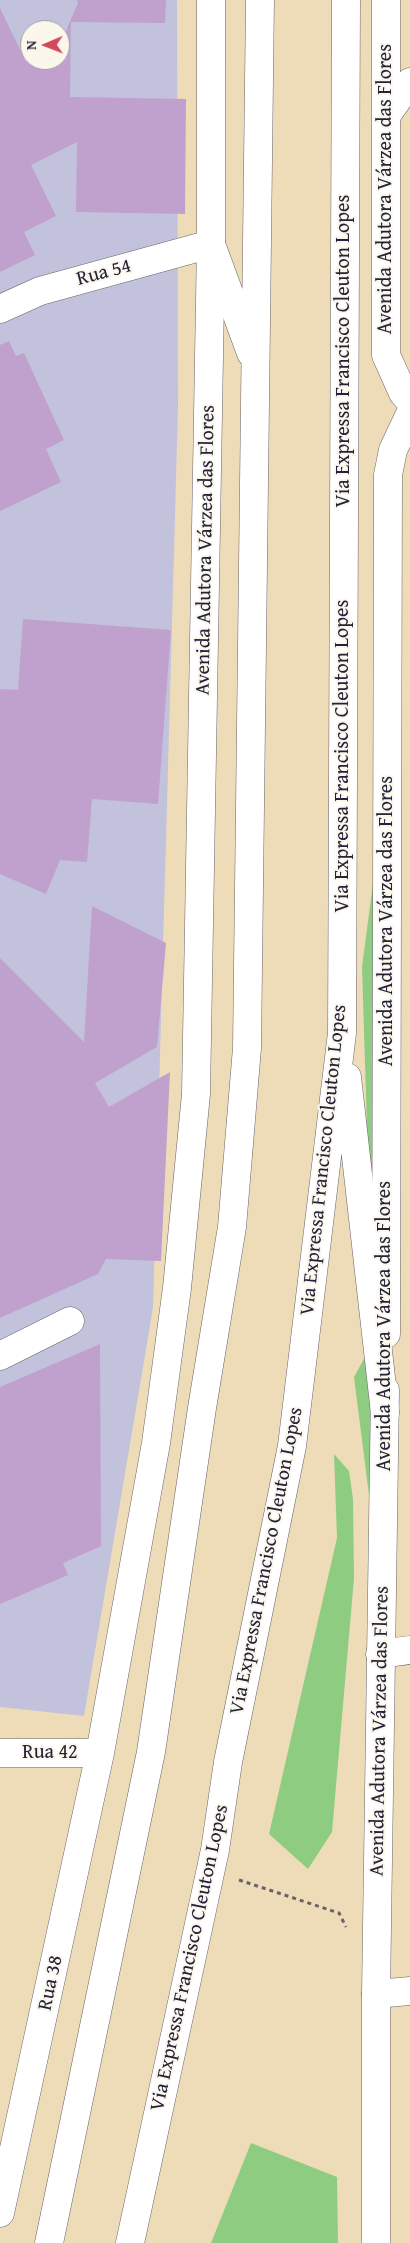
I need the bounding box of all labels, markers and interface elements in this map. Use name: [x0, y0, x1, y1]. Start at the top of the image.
north arrow: [20, 20, 70, 70]
text: N: [21, 40, 41, 50]
street label: Avenida Adutora Várzea das Flores: [374, 44, 398, 334]
street label: Via Expressa Francisco Cleuton Lopes: [332, 195, 356, 507]
street label: Rua 54: [74, 254, 134, 292]
street label: Avenida Adutora Várzea das Flores: [191, 405, 221, 695]
street label: Via Expressa Francisco Cleuton Lopes: [331, 600, 355, 912]
street label: Avenida Adutora Várzea das Flores: [375, 776, 399, 1066]
street label: Via Expressa Francisco Cleuton Lopes: [296, 1003, 352, 1317]
street label: Avenida Adutora Várzea das Flores: [373, 1181, 397, 1471]
street label: Via Expressa Francisco Cleuton Lopes: [225, 1405, 309, 1717]
street label: Avenida Adutora Várzea das Flores: [365, 1586, 395, 1876]
street label: Rua 42: [22, 1741, 78, 1765]
street label: Via Expressa Francisco Cleuton Lopes: [146, 1803, 234, 2113]
street label: Rua 38: [33, 1953, 69, 2013]

